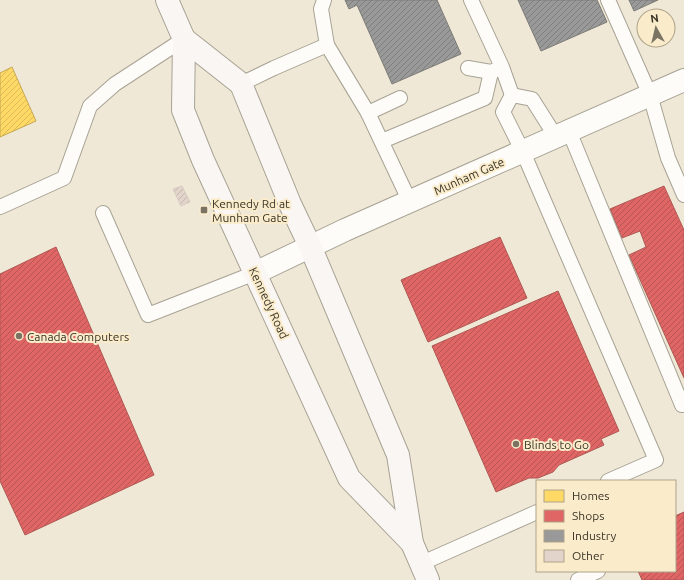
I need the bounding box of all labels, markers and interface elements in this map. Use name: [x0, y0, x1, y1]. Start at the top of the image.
north arrow: [636, 8, 676, 48]
text: N: [650, 12, 660, 25]
street label: Munham Gate: [432, 155, 506, 197]
place label: Kennedy Rd at Munham Gate: [212, 197, 290, 224]
marker: Kennedy Rd at Munham Gate: [199, 205, 209, 215]
street label: Kennedy Road: [247, 265, 291, 341]
place label: Canada Computers: [27, 330, 129, 343]
marker: Canada Computers: [14, 331, 24, 341]
place label: Blinds to Go: [524, 438, 589, 451]
marker: Blinds to Go: [511, 439, 521, 449]
legend: [536, 480, 676, 572]
text: Homes: [572, 489, 610, 502]
text: Shops: [572, 509, 604, 522]
text: Industry: [572, 529, 617, 542]
text: Other: [572, 549, 605, 562]

